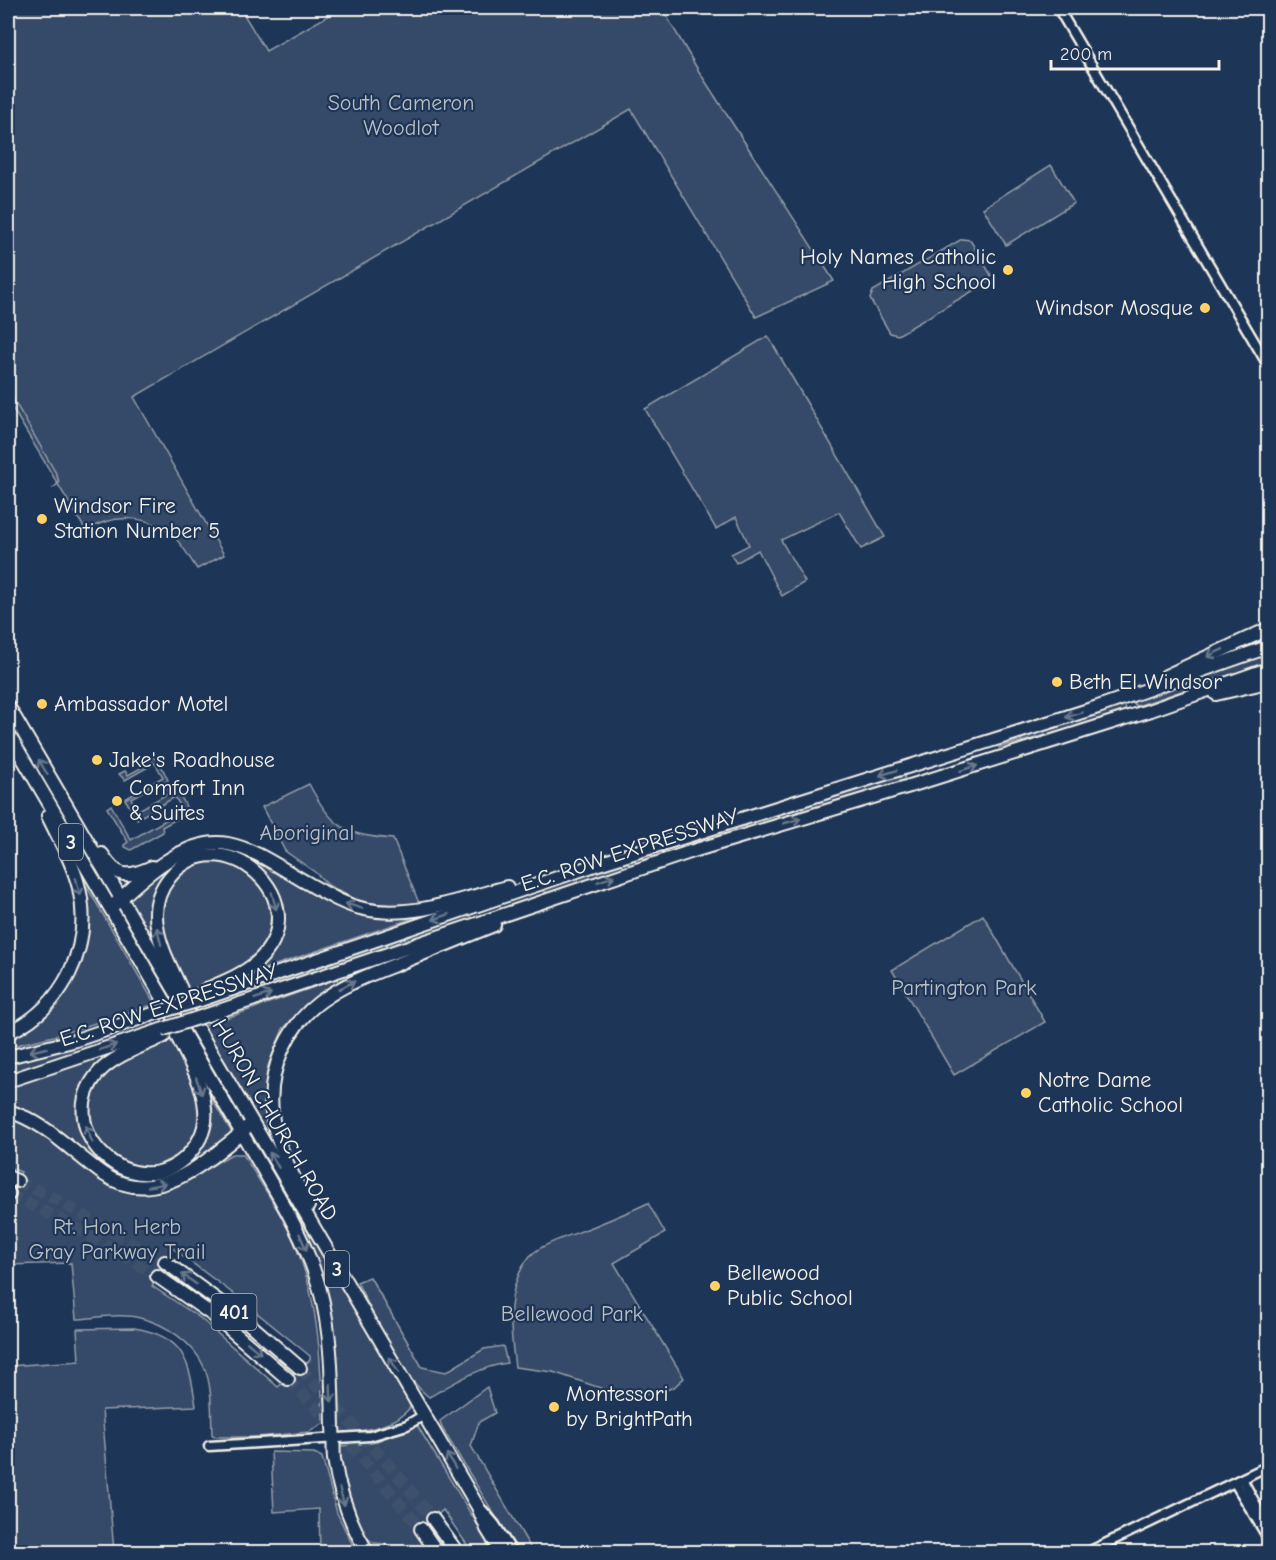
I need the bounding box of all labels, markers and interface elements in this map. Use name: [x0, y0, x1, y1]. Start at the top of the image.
scale bar: [1051, 33, 1219, 71]
text: 200 m: [1060, 44, 1112, 65]
park label: South Cameron Woodlot: [328, 90, 474, 141]
place label: Holy Names Catholic High School: [800, 244, 996, 295]
marker: Holy Names Catholic High School: [1001, 263, 1015, 277]
place label: Windsor Mosque: [1036, 295, 1193, 321]
marker: Windsor Mosque: [1198, 301, 1212, 315]
place label: Windsor Fire Station Number 5: [54, 493, 220, 544]
marker: Windsor Fire Station Number 5: [35, 512, 49, 526]
one-way arrow: [1207, 648, 1225, 660]
place label: Beth El Windsor: [1069, 669, 1222, 695]
marker: Beth El Windsor: [1050, 675, 1064, 689]
place label: Ambassador Motel: [54, 691, 228, 717]
marker: Ambassador Motel: [35, 697, 49, 711]
one-way arrow: [1065, 710, 1084, 721]
place label: Jake's Roadhouse: [109, 747, 275, 773]
marker: Jake's Roadhouse: [90, 753, 104, 767]
one-way arrow: [37, 759, 49, 776]
one-way arrow: [959, 761, 978, 772]
one-way arrow: [879, 768, 898, 779]
place label: Comfort Inn & Suites: [129, 775, 245, 826]
marker: Comfort Inn & Suites: [110, 794, 124, 808]
street label: E.C. ROW EXPRESSWAY: [518, 802, 742, 898]
one-way arrow: [782, 815, 801, 826]
park label: Aboriginal: [260, 820, 354, 846]
road number: 3: [59, 824, 83, 860]
one-way arrow: [596, 873, 615, 884]
one-way arrow: [73, 878, 84, 897]
one-way arrow: [269, 891, 280, 910]
one-way arrow: [345, 899, 364, 910]
one-way arrow: [432, 913, 450, 924]
one-way arrow: [153, 927, 165, 946]
street label: E.C. ROW EXPRESSWAY: [57, 957, 281, 1053]
park label: Partington Park: [891, 975, 1037, 1001]
one-way arrow: [338, 979, 356, 991]
one-way arrow: [253, 990, 272, 1001]
street label: HURON CHURCH ROAD: [207, 1015, 343, 1225]
one-way arrow: [98, 1041, 117, 1052]
one-way arrow: [28, 1045, 47, 1057]
place label: Notre Dame Catholic School: [1038, 1067, 1183, 1118]
one-way arrow: [195, 1076, 206, 1095]
marker: Notre Dame Catholic School: [1019, 1086, 1033, 1100]
one-way arrow: [83, 1125, 94, 1143]
one-way arrow: [267, 1152, 279, 1169]
one-way arrow: [147, 1179, 167, 1190]
park label: Rt. Hon. Herb Gray Parkway Trail: [29, 1214, 206, 1265]
one-way arrow: [298, 1233, 309, 1251]
road number: 3: [325, 1251, 349, 1287]
place label: Bellewood Public School: [727, 1260, 853, 1311]
one-way arrow: [182, 1273, 198, 1285]
marker: Bellewood Public School: [708, 1279, 722, 1293]
road number: 401: [212, 1294, 256, 1330]
park label: Bellewood Park: [501, 1301, 644, 1327]
one-way arrow: [246, 1342, 262, 1355]
one-way arrow: [388, 1357, 400, 1374]
place label: Montessori by BrightPath: [566, 1381, 693, 1432]
one-way arrow: [326, 1382, 337, 1402]
marker: Montessori by BrightPath: [547, 1400, 561, 1414]
one-way arrow: [445, 1453, 457, 1470]
one-way arrow: [337, 1487, 348, 1506]

